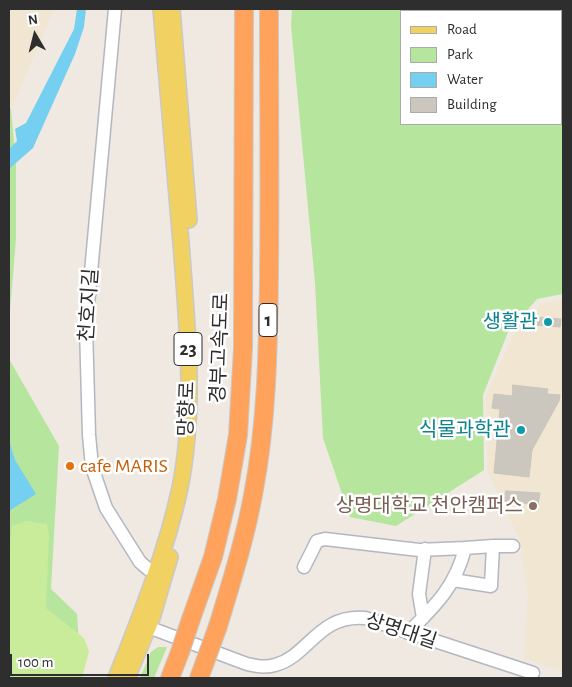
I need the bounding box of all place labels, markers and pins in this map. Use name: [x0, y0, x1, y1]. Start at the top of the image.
place label: 생활관: [483, 310, 538, 334]
marker: 생활관: [542, 316, 554, 328]
place label: 식물과학관: [419, 418, 511, 442]
marker: 식물과학관: [515, 424, 527, 436]
place label: cafe MARIS: [80, 454, 168, 478]
marker: cafe MARIS: [64, 460, 76, 472]
place label: 상명대학교 천안캠퍼스: [336, 494, 523, 518]
marker: 상명대학교 천안캠퍼스: [527, 500, 539, 512]

